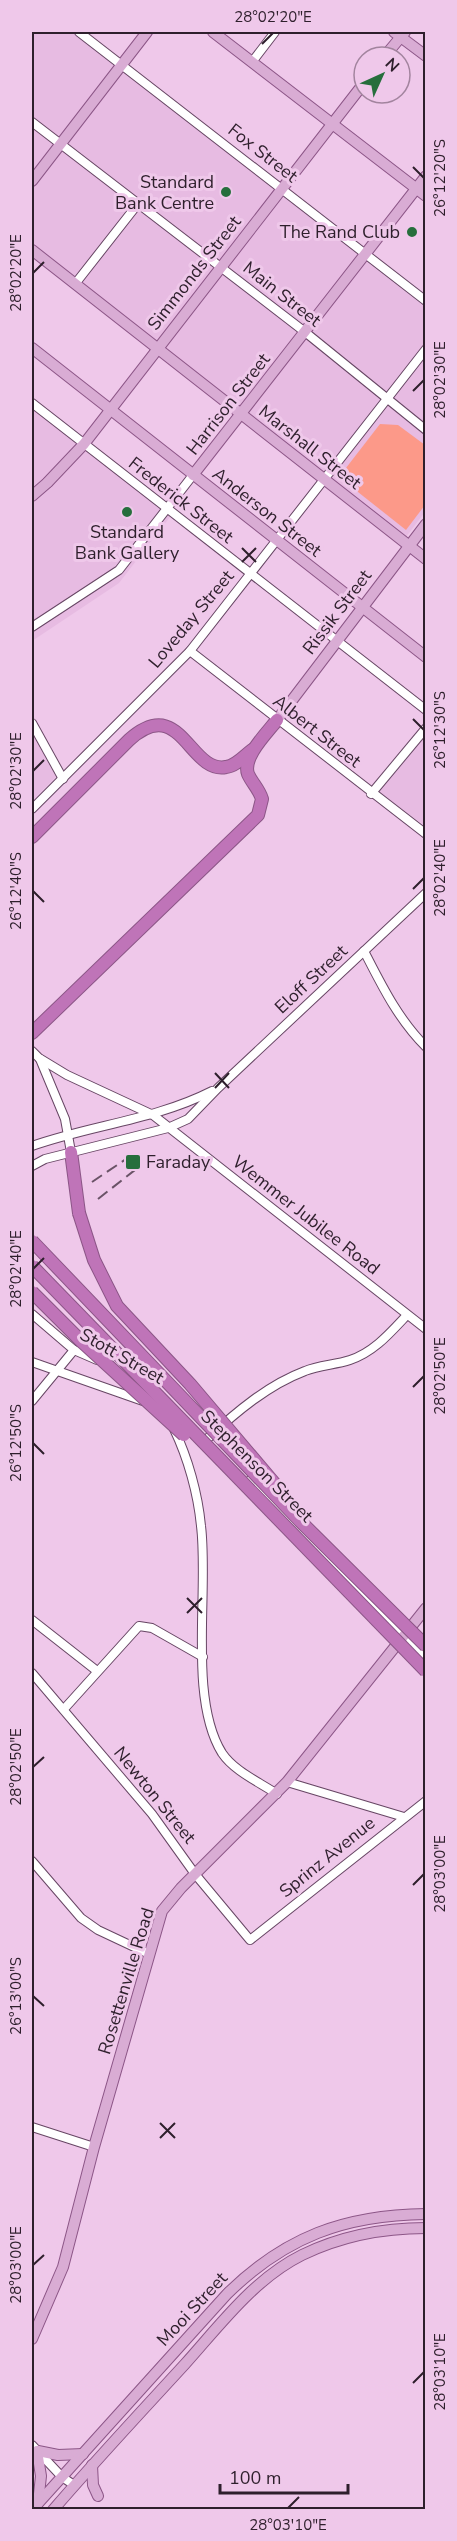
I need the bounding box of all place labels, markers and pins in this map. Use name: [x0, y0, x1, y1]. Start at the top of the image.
place label: Standard Bank Centre: [115, 170, 214, 215]
marker: Standard Bank Centre: [219, 185, 233, 199]
place label: The Rand Club: [280, 220, 400, 244]
marker: The Rand Club: [405, 225, 419, 239]
marker: Standard Bank Gallery: [120, 505, 134, 519]
place label: Standard Bank Gallery: [75, 520, 180, 565]
place label: Faraday: [146, 1150, 211, 1174]
marker: Faraday: [124, 1153, 142, 1171]

